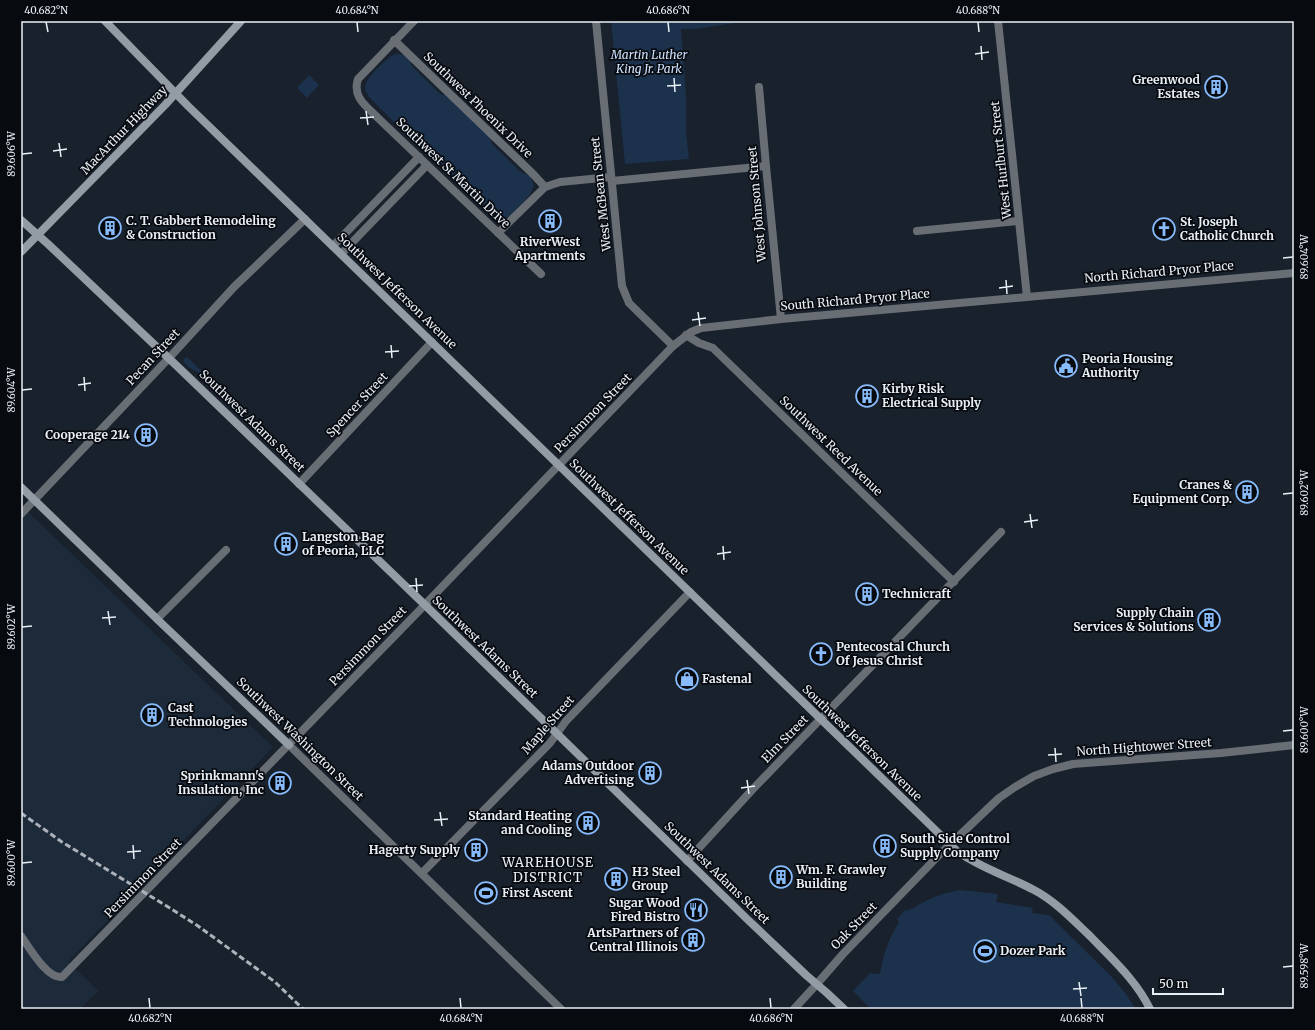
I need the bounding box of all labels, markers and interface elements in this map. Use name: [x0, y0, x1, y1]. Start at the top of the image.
text: 40.682°N: [24, 4, 68, 17]
text: 40.684°N: [335, 4, 379, 17]
text: 40.686°N: [646, 4, 690, 17]
text: 40.688°N: [956, 4, 1000, 17]
park label: Martin Luther King Jr. Park: [610, 47, 688, 76]
street label: Southwest Phoenix Drive: [421, 49, 536, 161]
place label: Greenwood Estates: [1132, 72, 1201, 101]
building icon: Greenwood Estates: [1203, 74, 1229, 100]
street label: MacArthur Highway: [77, 82, 170, 177]
street label: West Hurlburt Street: [987, 100, 1014, 221]
street label: Southwest St Martin Drive: [393, 114, 513, 231]
text: 89.606°W: [5, 130, 18, 177]
street label: West McBean Street: [587, 136, 614, 253]
street label: West Johnson Street: [744, 145, 769, 264]
building icon: RiverWest Apartments: [537, 208, 563, 234]
place label: C. T. Gabbert Remodeling & Construction: [126, 213, 276, 242]
place label: St. Joseph Catholic Church: [1180, 214, 1274, 243]
building icon: C. T. Gabbert Remodeling & Construction: [97, 215, 123, 241]
church icon: St. Joseph Catholic Church: [1151, 216, 1177, 242]
street label: Southwest Jefferson Avenue: [334, 229, 460, 352]
text: 89.604°W: [1298, 233, 1311, 280]
place label: RiverWest Apartments: [514, 234, 585, 263]
street label: North Richard Pryor Place: [1084, 258, 1234, 286]
street label: South Richard Pryor Place: [780, 285, 930, 314]
street label: Pecan Street: [123, 325, 183, 388]
place label: Peoria Housing Authority: [1081, 351, 1173, 380]
public building icon: Peoria Housing Authority: [1053, 353, 1079, 379]
text: 89.604°W: [5, 366, 18, 413]
street label: Southwest Adams Street: [196, 366, 308, 475]
street label: Spencer Street: [323, 369, 391, 440]
street label: Persimmon Street: [551, 370, 635, 455]
place label: Kirby Risk Electrical Supply: [882, 381, 982, 410]
building icon: Kirby Risk Electrical Supply: [854, 383, 880, 409]
street label: Southwest Reed Avenue: [777, 393, 886, 499]
building icon: Cooperage 214: [133, 422, 159, 448]
place label: Cooperage 214: [45, 427, 130, 442]
street label: Southwest Jefferson Avenue: [566, 455, 692, 578]
text: 89.602°W: [1298, 469, 1311, 516]
place label: Cranes & Equipment Corp.: [1132, 477, 1232, 506]
building icon: Cranes & Equipment Corp.: [1234, 479, 1260, 505]
place label: Langston Bag of Peoria, LLC: [302, 529, 384, 558]
building icon: Langston Bag of Peoria, LLC: [273, 531, 299, 557]
building icon: Technicraft: [854, 581, 880, 607]
place label: Technicraft: [882, 586, 951, 601]
street label: Southwest Adams Street: [429, 592, 541, 701]
text: 89.602°W: [5, 603, 18, 650]
street label: Persimmon Street: [326, 603, 410, 688]
place label: Supply Chain Services & Solutions: [1073, 605, 1194, 634]
building icon: Supply Chain Services & Solutions: [1196, 607, 1222, 633]
place label: Pentecostal Church Of Jesus Christ: [836, 639, 950, 668]
church icon: Pentecostal Church Of Jesus Christ: [808, 641, 834, 667]
shop icon: Fastenal: [674, 666, 700, 692]
place label: Fastenal: [702, 671, 752, 686]
street label: Southwest Washington Street: [234, 674, 367, 804]
street label: Southwest Jefferson Avenue: [799, 681, 925, 804]
street label: Maple Street: [518, 692, 577, 757]
place label: Cast Technologies: [168, 700, 248, 729]
building icon: Cast Technologies: [139, 702, 165, 728]
text: 89.600°W: [1298, 706, 1311, 753]
street label: Elm Street: [758, 711, 811, 766]
street label: North Hightower Street: [1076, 734, 1212, 759]
place label: Adams Outdoor Advertising: [541, 758, 634, 787]
building icon: Adams Outdoor Advertising: [637, 760, 663, 786]
place label: Sprinkmann's Insulation, Inc: [178, 768, 264, 797]
building icon: Sprinkmann's Insulation, Inc: [267, 770, 293, 796]
place label: Standard Heating and Cooling: [468, 808, 572, 837]
building icon: Standard Heating and Cooling: [575, 810, 601, 836]
street label: Southwest Adams Street: [661, 818, 773, 927]
place label: South Side Control Supply Company: [900, 831, 1010, 860]
building icon: South Side Control Supply Company: [872, 833, 898, 859]
street label: Persimmon Street: [101, 835, 185, 920]
building icon: Hagerty Supply: [463, 837, 489, 863]
text: 89.600°W: [5, 839, 18, 886]
place label: Hagerty Supply: [369, 842, 461, 857]
district label: WAREHOUSE DISTRICT: [501, 854, 594, 886]
place label: Wm. F. Grawley Building: [795, 862, 887, 891]
place label: H3 Steel Group: [632, 864, 680, 893]
building icon: Wm. F. Grawley Building: [768, 864, 794, 890]
building icon: H3 Steel Group: [603, 866, 629, 892]
sports icon: First Ascent: [473, 880, 499, 906]
place label: First Ascent: [502, 885, 573, 900]
place label: Sugar Wood Fired Bistro: [609, 895, 681, 924]
restaurant icon: Sugar Wood Fired Bistro: [683, 897, 709, 923]
street label: Oak Street: [827, 899, 880, 952]
place label: ArtsPartners of Central Illinois: [586, 925, 679, 954]
building icon: ArtsPartners of Central Illinois: [680, 927, 706, 953]
sports icon: Dozer Park: [972, 938, 998, 964]
text: 89.598°W: [1298, 942, 1311, 989]
place label: Dozer Park: [1000, 943, 1066, 958]
scale bar: [1153, 970, 1223, 996]
text: 50 m: [1159, 976, 1188, 991]
text: 40.682°N: [128, 1012, 172, 1025]
text: 40.684°N: [439, 1012, 483, 1025]
text: 40.686°N: [749, 1012, 793, 1025]
text: 40.688°N: [1060, 1012, 1104, 1025]

